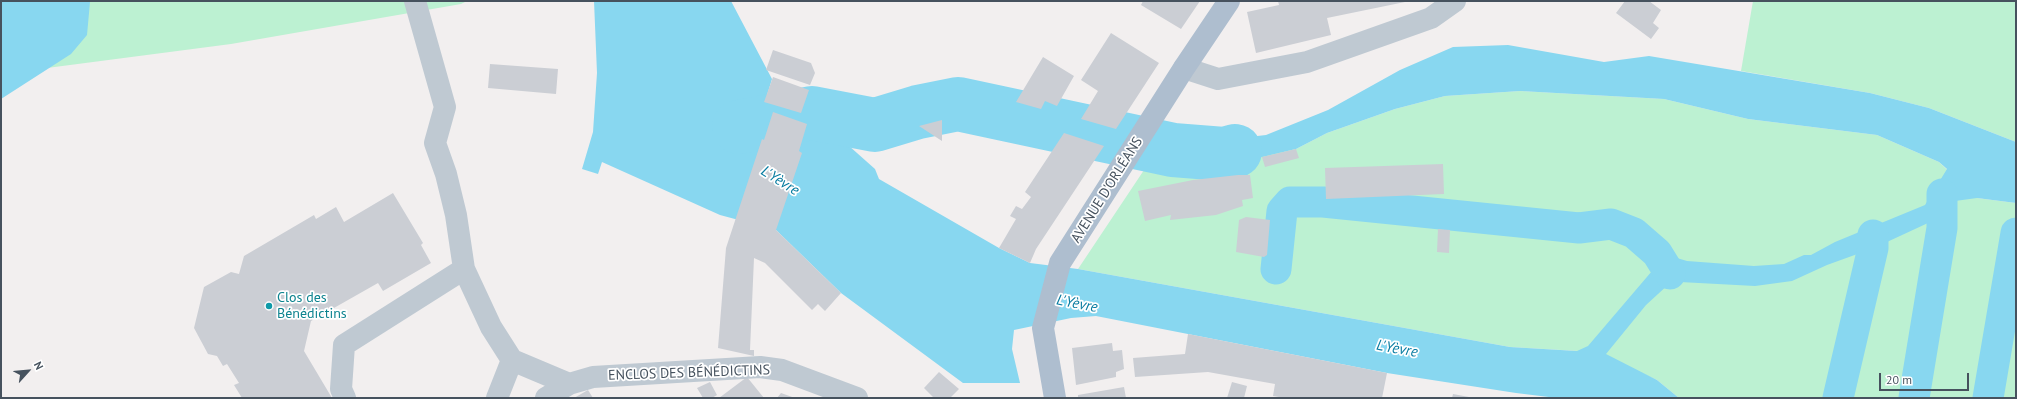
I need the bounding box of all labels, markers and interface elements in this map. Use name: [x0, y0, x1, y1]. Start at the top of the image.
street label: AVENUE D'ORLÉANS: [1068, 134, 1146, 246]
water label: L'Yèvre: [758, 162, 802, 200]
place label: Clos des Bénédictins: [277, 290, 347, 322]
water label: L'Yèvre: [1055, 291, 1099, 317]
marker: Clos des Bénédictins: [264, 301, 274, 311]
water label: L'Yèvre: [1375, 337, 1419, 361]
north arrow: [8, 351, 48, 391]
text: N: [31, 359, 47, 372]
street label: ENCLOS DES BÉNÉDICTINS: [608, 362, 770, 384]
scale bar: [1881, 365, 1971, 391]
text: 20 m: [1886, 372, 1912, 387]

